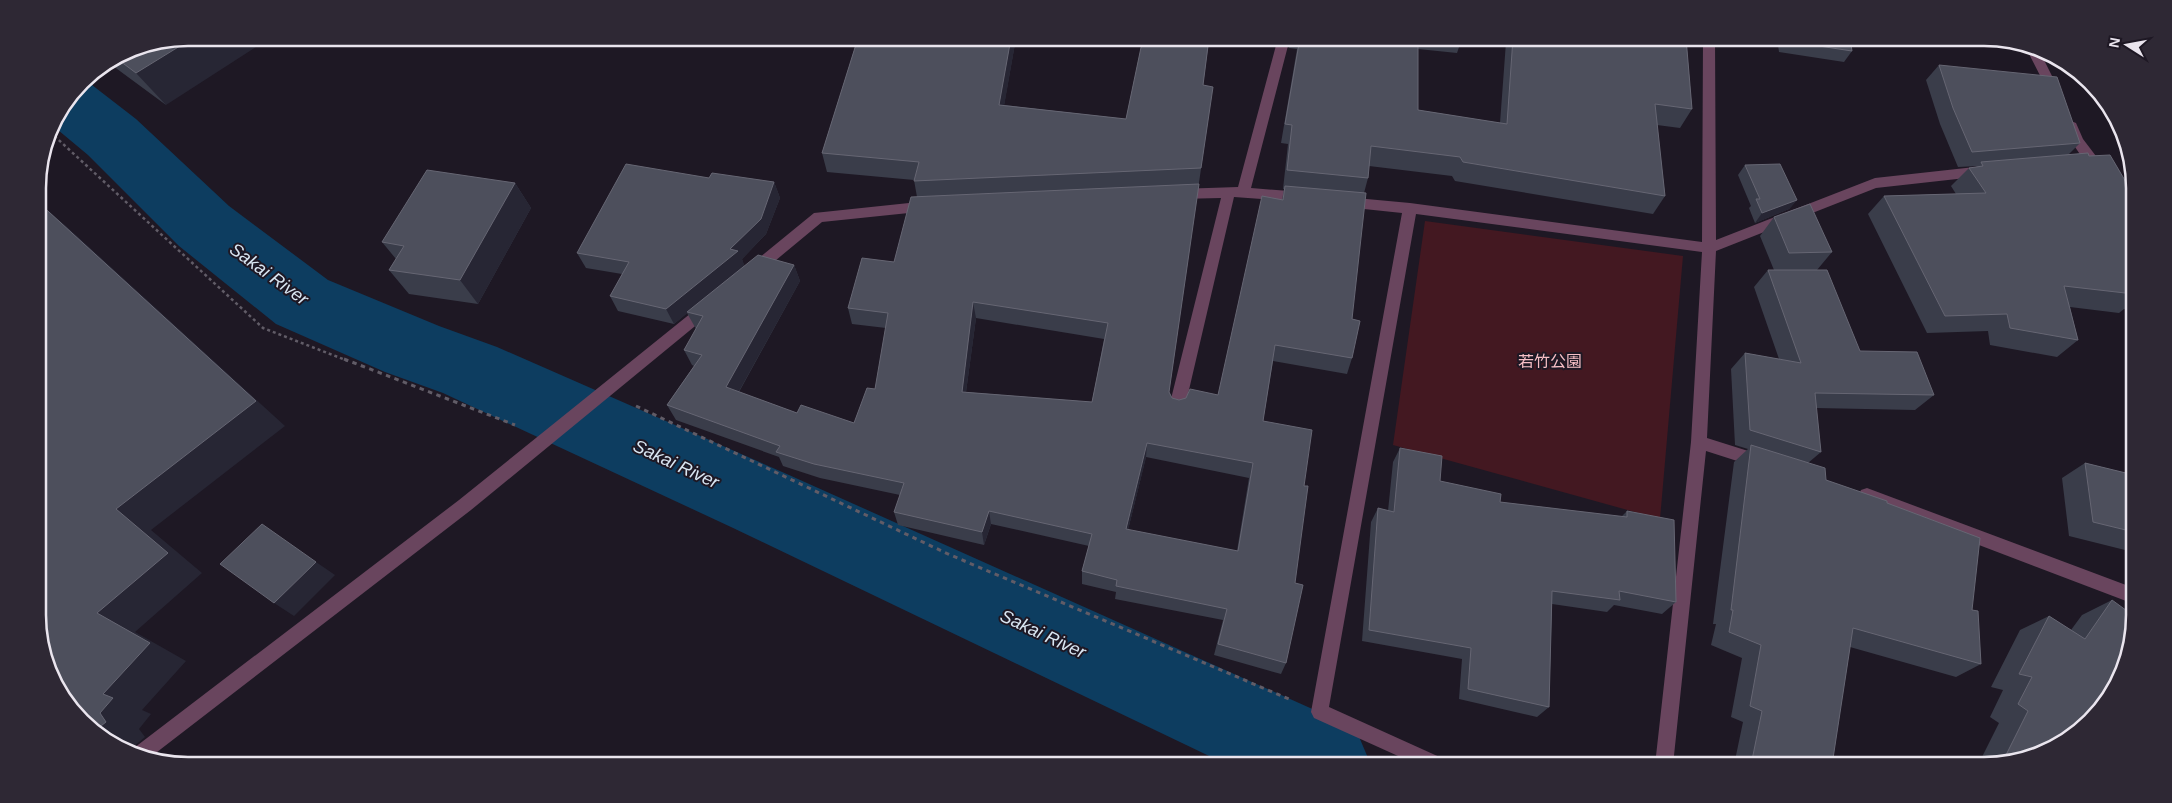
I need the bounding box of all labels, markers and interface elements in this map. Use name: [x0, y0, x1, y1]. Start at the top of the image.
north arrow: [2102, 20, 2152, 70]
text: N: [2105, 36, 2123, 49]
water label: Sakai River: [226, 239, 313, 310]
park label: 若竹公園: [1518, 353, 1582, 370]
water label: Sakai River: [630, 435, 723, 493]
water label: Sakai River: [997, 605, 1090, 663]

